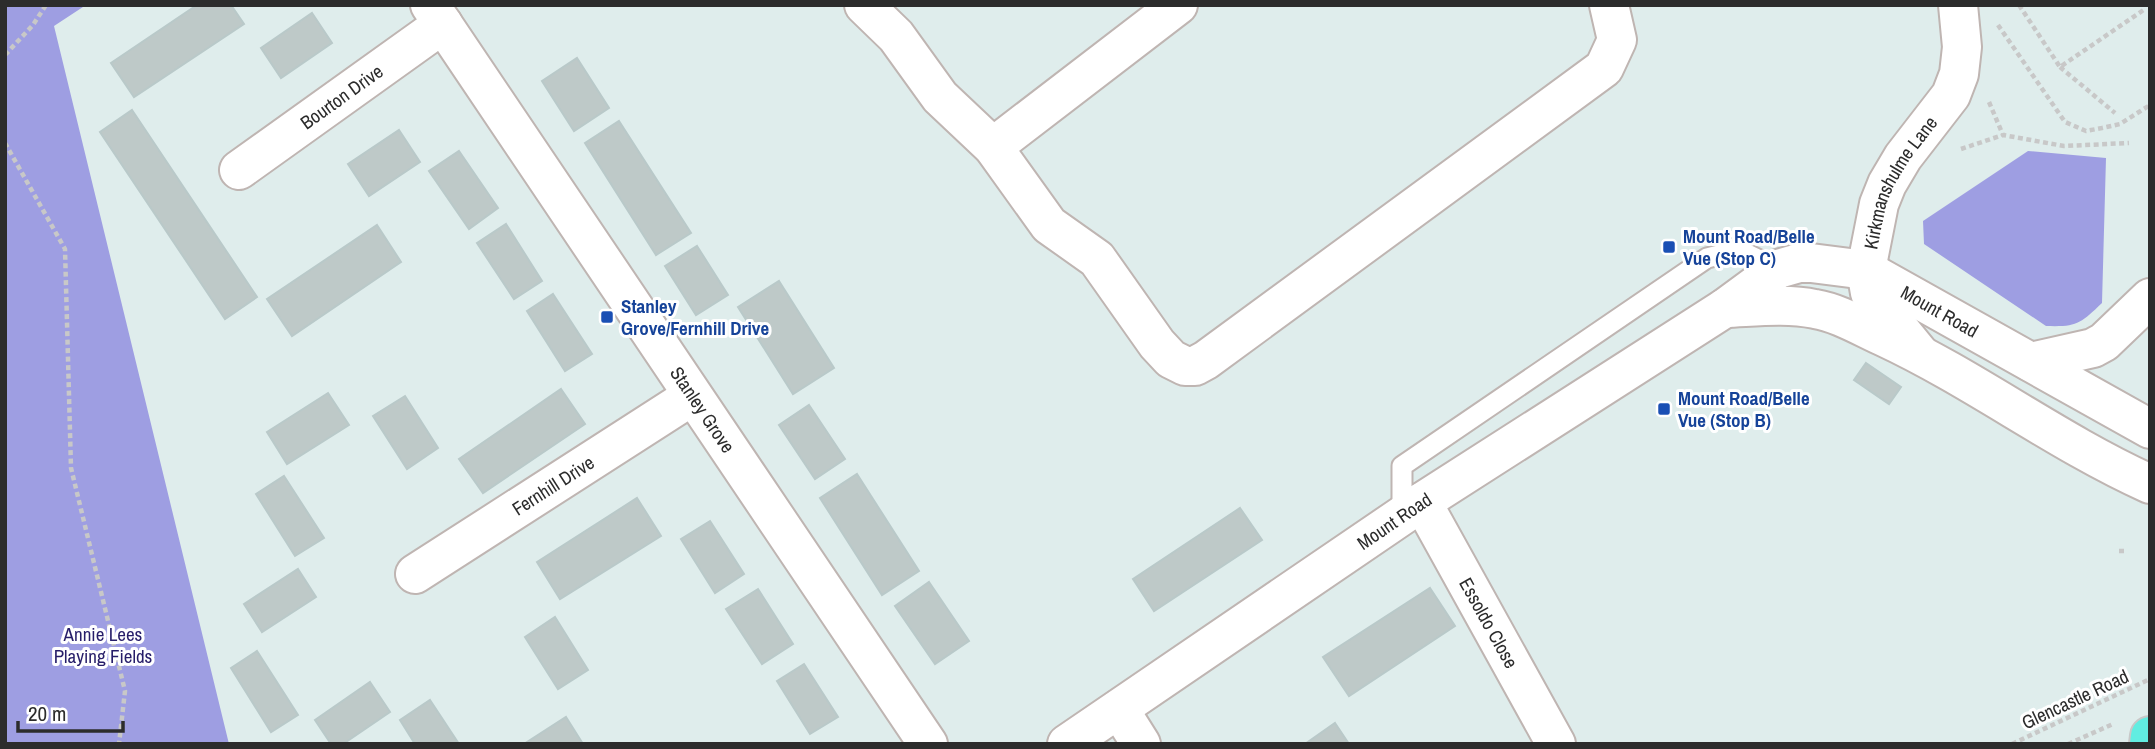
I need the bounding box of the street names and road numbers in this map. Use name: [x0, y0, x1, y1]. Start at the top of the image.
street label: Bourton Drive: [295, 58, 388, 135]
street label: Kirkmanshulme Lane: [1857, 111, 1943, 251]
street label: Mount Road: [1896, 279, 1983, 343]
street label: Stanley Grove: [664, 361, 741, 458]
street label: Fernhill Drive: [507, 449, 599, 521]
street label: Mount Road: [1352, 486, 1436, 556]
street label: Essoldo Close: [1453, 573, 1524, 673]
street label: Glencastle Road: [2017, 663, 2133, 735]

